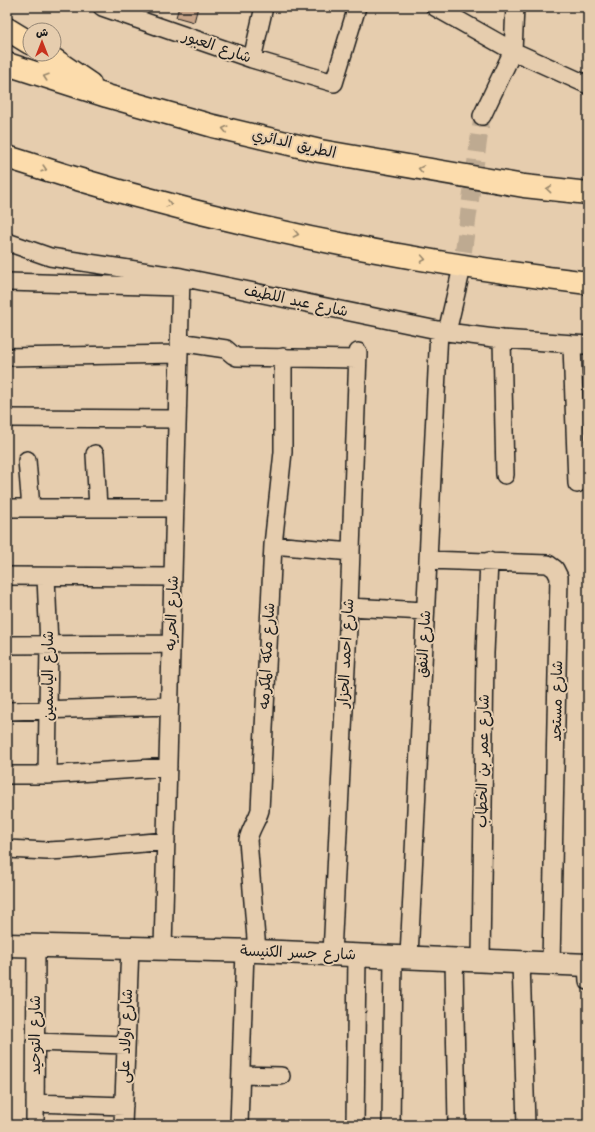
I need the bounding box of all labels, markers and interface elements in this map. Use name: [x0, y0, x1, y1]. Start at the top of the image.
north arrow: [22, 22, 62, 62]
text: ش: [36, 25, 48, 40]
street label: شارع العبور: [179, 25, 254, 69]
one-way arrow: [43, 73, 50, 82]
street label: الطريق الدائري: [250, 124, 338, 164]
one-way arrow: [222, 125, 228, 133]
one-way arrow: [41, 164, 48, 173]
one-way arrow: [418, 165, 424, 174]
one-way arrow: [546, 185, 552, 194]
one-way arrow: [166, 199, 173, 208]
one-way arrow: [293, 230, 299, 238]
one-way arrow: [420, 255, 426, 263]
street label: شارع عبد اللطيف: [242, 280, 350, 322]
street label: شارع الحريه: [160, 575, 184, 651]
street label: شارع احمد الجزار: [333, 598, 359, 709]
street label: شارع مكه المكرمه: [254, 602, 280, 710]
street label: شارع النفق: [412, 610, 436, 678]
street label: شارع الياسمين: [38, 631, 59, 721]
street label: شارع مستجد: [546, 660, 568, 742]
street label: شارع عمر بن الخطاب: [471, 694, 495, 828]
street label: شارع جسر الكنيسة: [240, 940, 356, 966]
street label: شارع اولاد على: [114, 988, 138, 1084]
street label: شارع التوحيد: [25, 995, 46, 1075]

